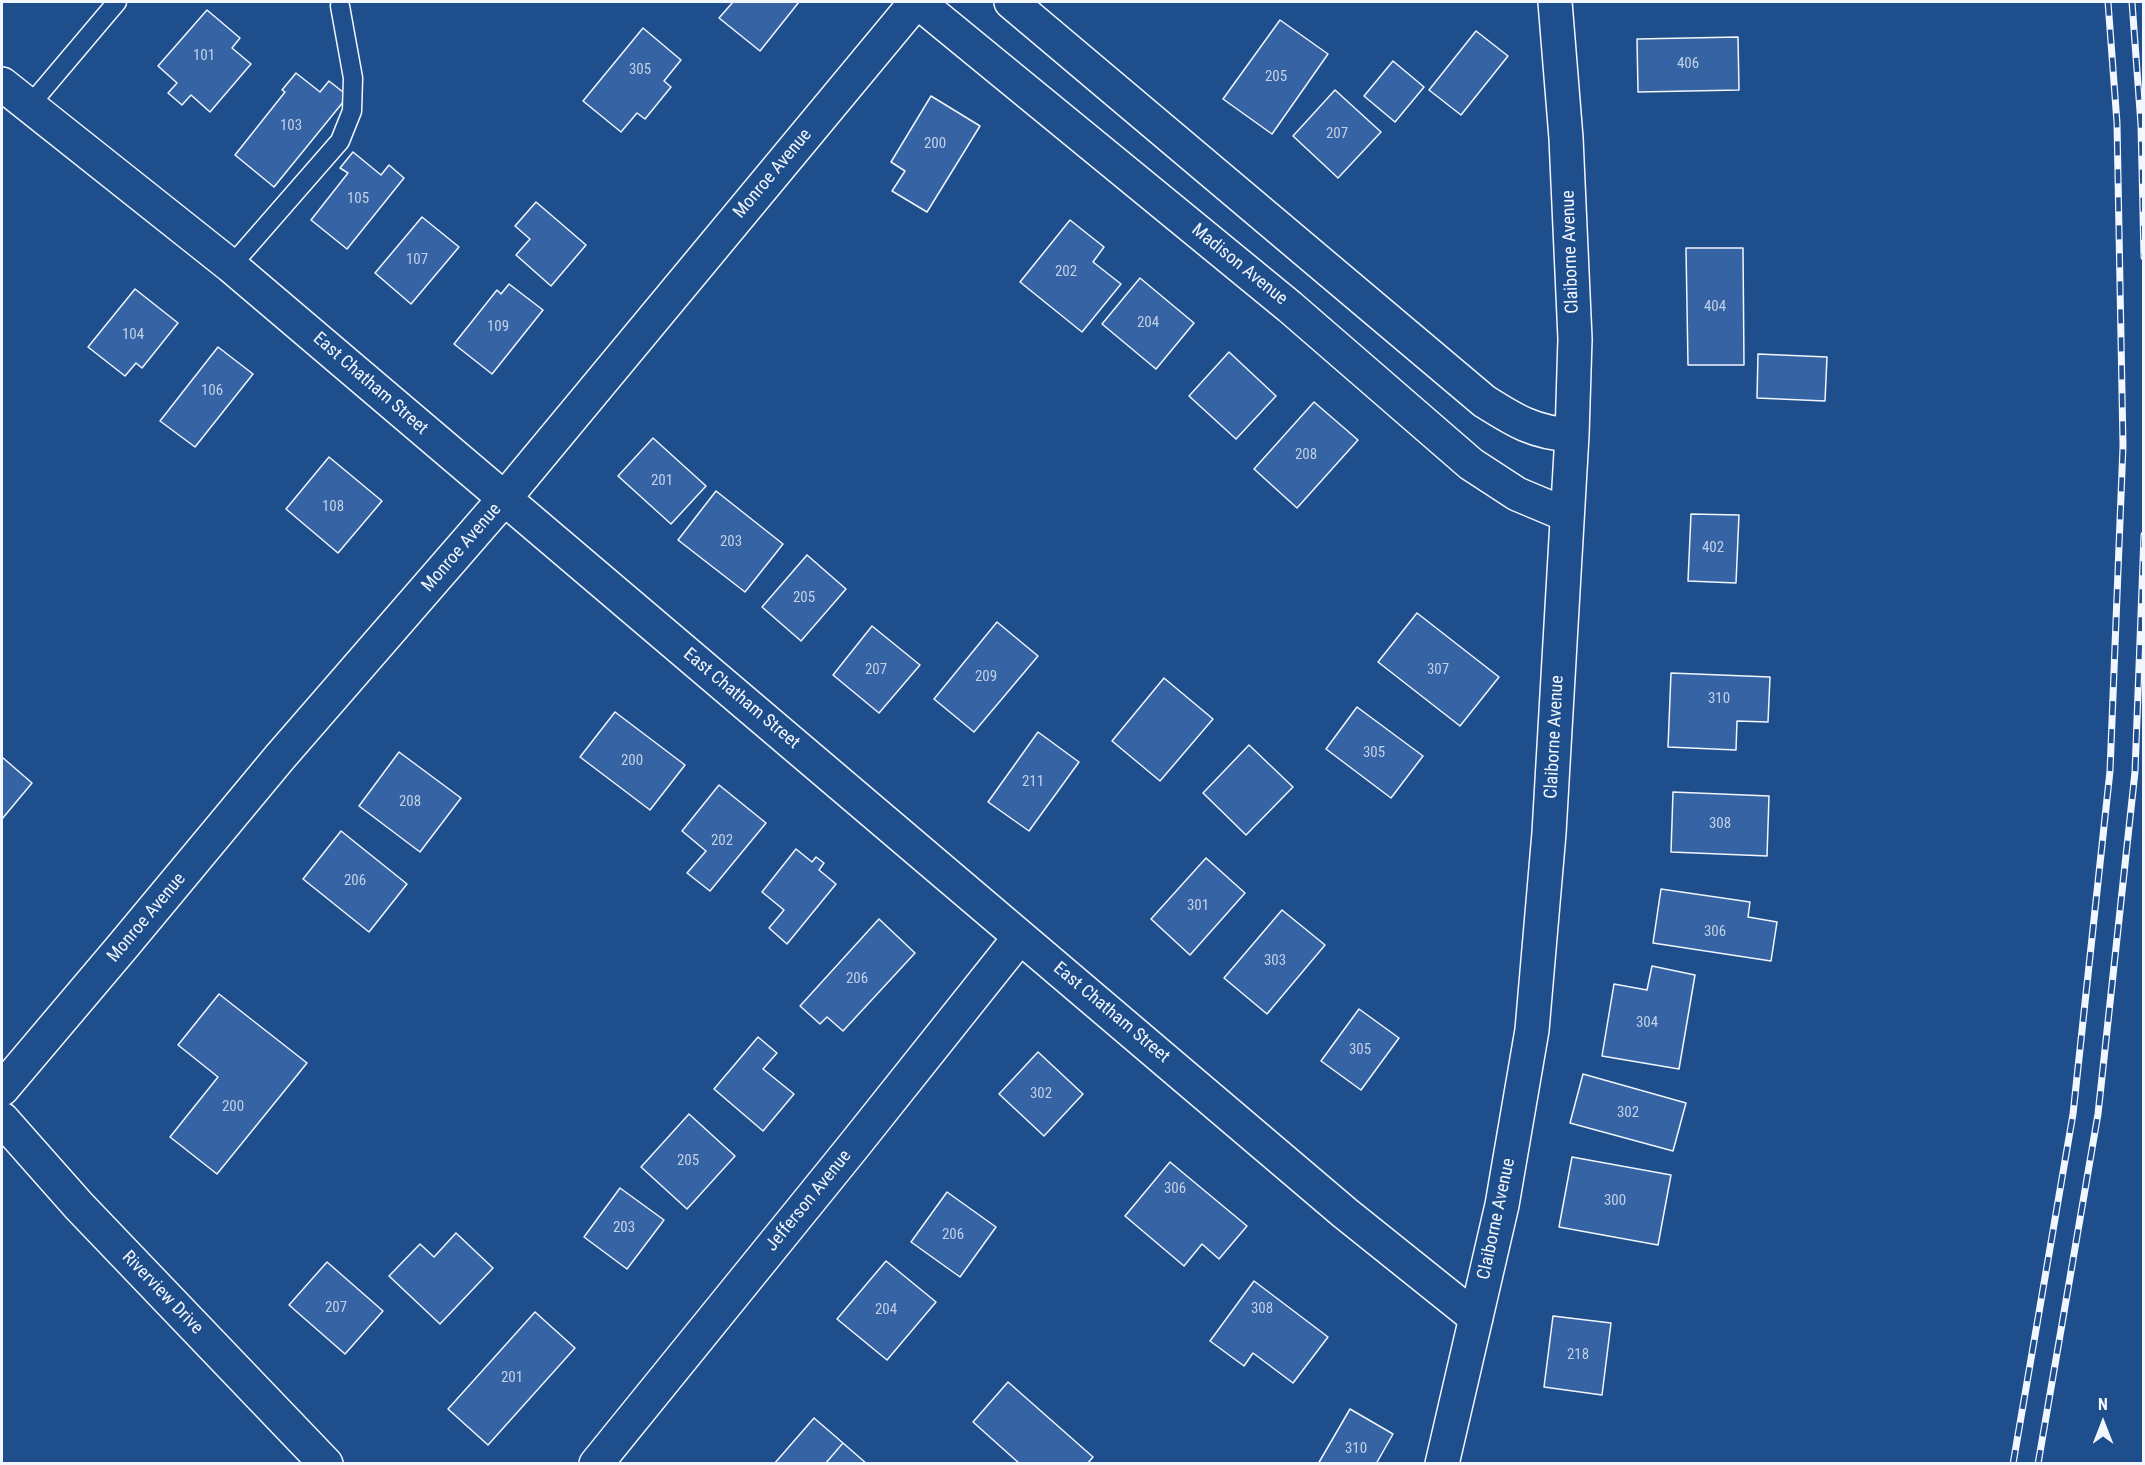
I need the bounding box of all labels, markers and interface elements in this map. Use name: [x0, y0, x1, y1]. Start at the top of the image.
house number: 101: [193, 47, 215, 65]
house number: 406: [1677, 55, 1699, 73]
house number: 305: [629, 61, 651, 79]
house number: 205: [1265, 68, 1287, 86]
house number: 103: [280, 117, 302, 135]
street label: Monroe Avenue: [729, 125, 817, 223]
house number: 207: [1326, 125, 1348, 143]
house number: 200: [924, 135, 946, 153]
house number: 105: [347, 190, 369, 208]
street label: Claiborne Avenue: [1558, 190, 1584, 314]
street label: Madison Avenue: [1187, 220, 1291, 310]
house number: 107: [406, 251, 428, 269]
house number: 202: [1055, 263, 1077, 281]
house number: 404: [1704, 298, 1726, 316]
house number: 204: [1137, 314, 1159, 332]
house number: 109: [487, 318, 509, 336]
house number: 104: [122, 326, 144, 344]
street label: East Chatham Street: [308, 328, 432, 440]
house number: 106: [201, 382, 223, 400]
house number: 208: [1295, 446, 1317, 464]
house number: 201: [651, 472, 673, 490]
house number: 108: [322, 498, 344, 516]
street label: Monroe Avenue: [418, 499, 506, 597]
house number: 203: [720, 533, 742, 551]
house number: 402: [1702, 539, 1724, 557]
house number: 205: [793, 589, 815, 607]
street label: East Chatham Street: [678, 644, 804, 754]
house number: 207: [865, 661, 887, 679]
house number: 307: [1427, 661, 1449, 679]
house number: 209: [975, 668, 997, 686]
street label: Claiborne Avenue: [1541, 675, 1569, 799]
house number: 310: [1708, 690, 1730, 708]
house number: 305: [1363, 744, 1385, 762]
house number: 200: [621, 752, 643, 770]
house number: 211: [1022, 773, 1044, 791]
house number: 208: [399, 793, 421, 811]
house number: 308: [1709, 815, 1731, 833]
house number: 202: [711, 832, 733, 850]
street label: Monroe Avenue: [103, 869, 191, 967]
house number: 206: [344, 872, 366, 890]
house number: 301: [1187, 897, 1209, 915]
house number: 306: [1704, 923, 1726, 941]
house number: 303: [1264, 952, 1286, 970]
street label: East Chatham Street: [1048, 958, 1174, 1068]
house number: 206: [846, 970, 868, 988]
house number: 304: [1636, 1014, 1658, 1032]
house number: 305: [1349, 1041, 1371, 1059]
house number: 302: [1030, 1085, 1052, 1103]
house number: 200: [222, 1098, 244, 1116]
house number: 302: [1617, 1104, 1639, 1122]
street label: Jefferson Avenue: [762, 1146, 856, 1256]
house number: 205: [677, 1152, 699, 1170]
street label: Claiborne Avenue: [1474, 1156, 1520, 1282]
house number: 306: [1164, 1180, 1186, 1198]
house number: 300: [1604, 1192, 1626, 1210]
house number: 203: [613, 1219, 635, 1237]
house number: 206: [942, 1226, 964, 1244]
street label: Riverview Drive: [117, 1247, 207, 1339]
house number: 207: [325, 1299, 347, 1317]
house number: 308: [1251, 1300, 1273, 1318]
house number: 204: [875, 1301, 897, 1319]
house number: 218: [1567, 1346, 1589, 1364]
house number: 201: [501, 1369, 523, 1387]
north arrow: [2073, 1393, 2133, 1453]
text: N: [2098, 1395, 2108, 1414]
house number: 310: [1345, 1440, 1367, 1458]

